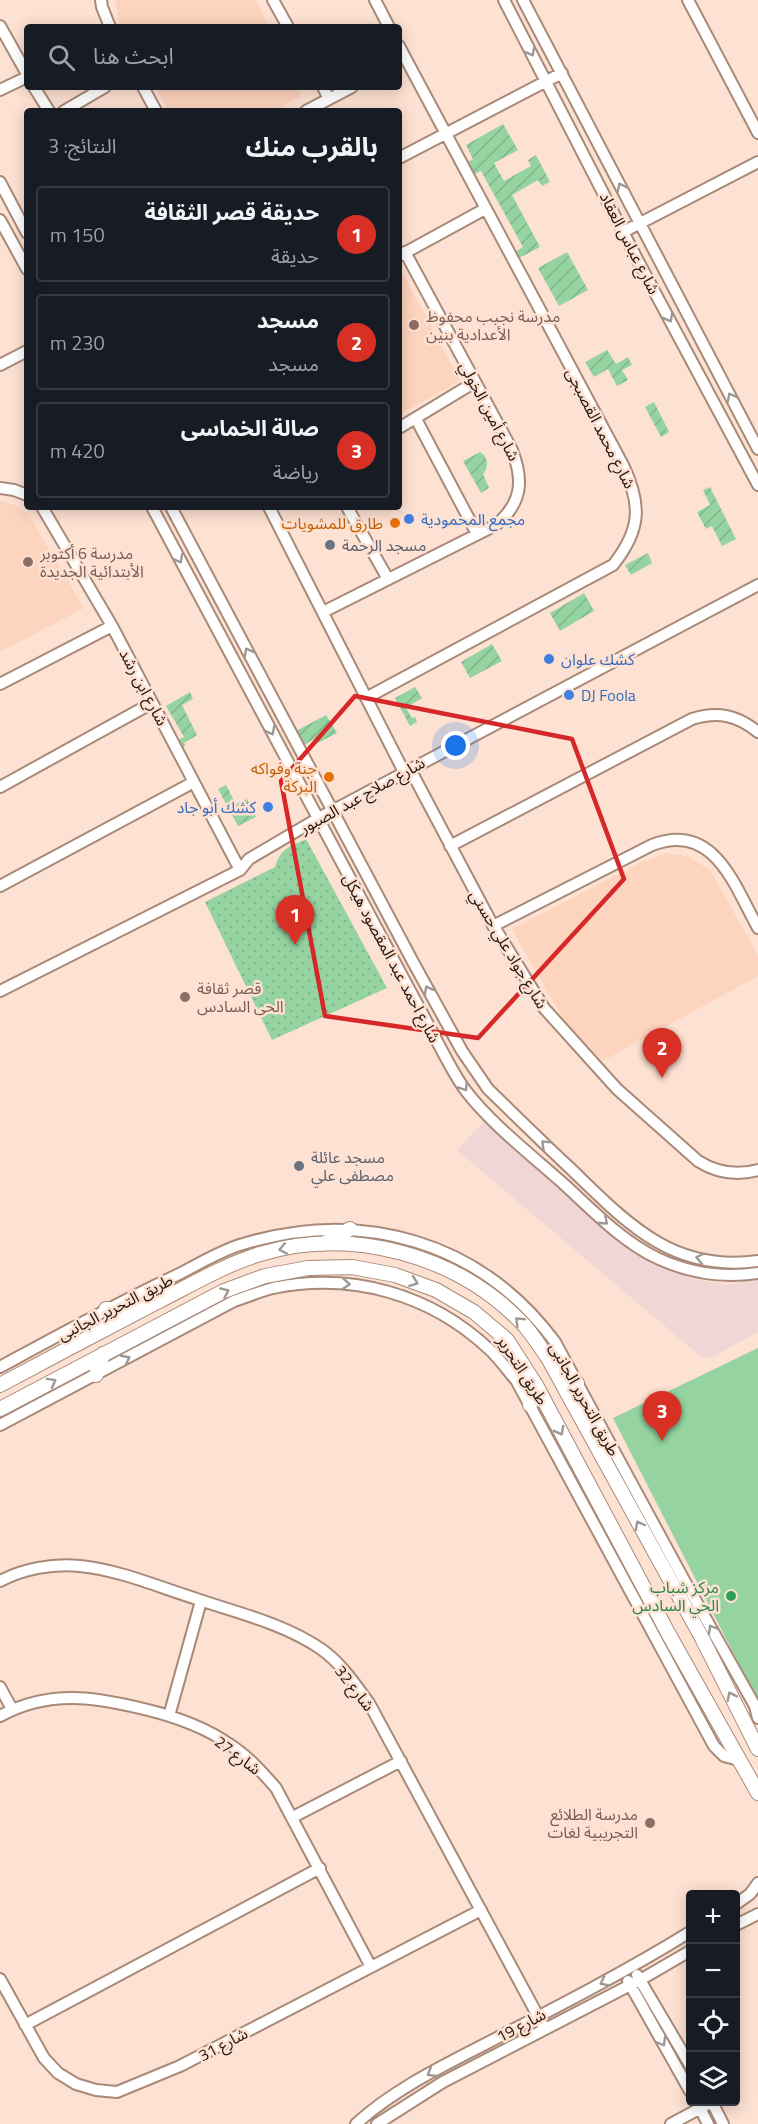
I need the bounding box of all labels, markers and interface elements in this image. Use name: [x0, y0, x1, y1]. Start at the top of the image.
search box: [24, 24, 402, 90]
text: ابحث هنا: [93, 39, 174, 73]
icon: search: [45, 41, 78, 74]
one-way arrow: [524, 46, 535, 56]
text: بالقرب منك: [246, 127, 378, 166]
text: النتائج: 3: [48, 130, 116, 161]
one-way arrow: [617, 183, 628, 194]
street label: شارع عباس العقاد: [593, 188, 666, 299]
text: حديقة قصر الثقافة: [145, 195, 319, 229]
text: 150 m: [50, 219, 105, 250]
text: 1: [351, 219, 362, 250]
text: حديقة: [271, 240, 319, 271]
text: مسجد: [257, 303, 319, 337]
place label: مدرسة نجيب محفوظ الأعدادية بنين: [426, 304, 560, 346]
one-way arrow: [662, 312, 673, 323]
marker: مدرسة نجيب محفوظ الأعدادية بنين: [407, 318, 421, 332]
text: 230 m: [50, 327, 105, 358]
text: 2: [351, 327, 362, 358]
text: مسجد: [268, 348, 319, 379]
street label: شارع أمين الخولي: [453, 357, 526, 466]
street label: شارع محمد القصبجى: [559, 363, 642, 493]
one-way arrow: [727, 393, 738, 403]
text: صالة الخماسى: [181, 411, 319, 445]
text: 420 m: [50, 435, 105, 466]
text: 3: [351, 435, 362, 466]
text: رياضة: [273, 456, 319, 487]
place label: مجمع المحمودية: [421, 507, 525, 532]
place label: طارق للمشويات: [282, 511, 383, 535]
marker: مجمع المحمودية: [402, 512, 416, 526]
marker: طارق للمشويات: [388, 516, 402, 530]
place label: مسجد الرحمة: [342, 533, 426, 557]
marker: مسجد الرحمة: [323, 538, 337, 552]
place label: مدرسة 6 أكتوبر الأبتدائية الجديدة: [39, 541, 144, 583]
one-way arrow: [172, 552, 183, 563]
marker: مدرسة 6 أكتوبر الأبتدائية الجديدة: [21, 555, 35, 569]
street label: شارع ابن رشد: [113, 644, 174, 730]
one-way arrow: [244, 647, 255, 658]
place label: كشك علوان: [561, 647, 635, 671]
marker: كشك علوان: [542, 652, 556, 666]
place label: DJ Foola: [581, 683, 636, 707]
marker: DJ Foola: [562, 688, 576, 702]
one-way arrow: [263, 725, 275, 736]
your location: [441, 731, 470, 760]
street label: شارع صلاح عبد الصبور: [294, 751, 430, 841]
place label: جنة وفواكه البركة: [251, 756, 317, 798]
marker: جنة وفواكه البركة: [322, 770, 336, 784]
place label: كشك أبو جاد: [177, 795, 256, 819]
marker: كشك أبو جاد: [261, 800, 275, 814]
street label: شارع احمد عبد المقصود هيكل: [336, 869, 447, 1047]
street label: شارع جواد علي حسني: [463, 885, 554, 1014]
pin: 1: [276, 896, 314, 945]
place label: قصر ثقافة الحى السادس: [197, 976, 284, 1018]
one-way arrow: [424, 986, 436, 997]
marker: قصر ثقافة الحى السادس: [178, 990, 192, 1004]
pin: 2: [642, 1028, 682, 1078]
one-way arrow: [457, 1080, 468, 1091]
one-way arrow: [542, 1141, 553, 1152]
place label: مسجد عائلة مصطفى علي: [311, 1145, 394, 1188]
marker: مسجد عائلة مصطفى علي: [292, 1159, 306, 1173]
one-way arrow: [597, 1214, 608, 1225]
one-way arrow: [278, 1242, 288, 1255]
one-way arrow: [695, 1252, 705, 1265]
street label: طريق التحرير الجانبى: [53, 1267, 177, 1347]
one-way arrow: [408, 1274, 419, 1287]
one-way arrow: [341, 1277, 350, 1290]
one-way arrow: [218, 1287, 229, 1299]
one-way arrow: [515, 1318, 526, 1329]
street label: طريق التحرير: [491, 1329, 555, 1410]
street label: طريق التحرير الجانبى: [544, 1338, 626, 1460]
one-way arrow: [120, 1355, 130, 1366]
one-way arrow: [45, 1378, 56, 1389]
pin: 3: [642, 1392, 682, 1441]
one-way arrow: [553, 1424, 564, 1435]
one-way arrow: [635, 1521, 646, 1531]
place label: مركز شباب الحي السادس: [632, 1575, 719, 1618]
marker: مركز شباب الحي السادس: [724, 1589, 738, 1603]
one-way arrow: [708, 1625, 720, 1635]
street label: شارع 32: [329, 1660, 381, 1717]
one-way arrow: [727, 1692, 739, 1703]
street label: شارع 27: [209, 1730, 266, 1781]
place label: مدرسة الطلائع التجريبية لغات: [547, 1802, 638, 1844]
marker: مدرسة الطلائع التجريبية لغات: [643, 1816, 657, 1830]
map controls: [686, 1890, 740, 2106]
button: +: [686, 1890, 740, 1944]
button: −: [686, 1944, 740, 1998]
one-way arrow: [599, 1975, 610, 1987]
button: locate: [686, 1998, 740, 2052]
street label: شارع 19: [492, 2002, 550, 2049]
street label: شارع 31: [194, 2021, 252, 2068]
one-way arrow: [655, 2035, 667, 2046]
button: layers: [686, 2052, 740, 2106]
one-way arrow: [427, 2066, 437, 2078]

